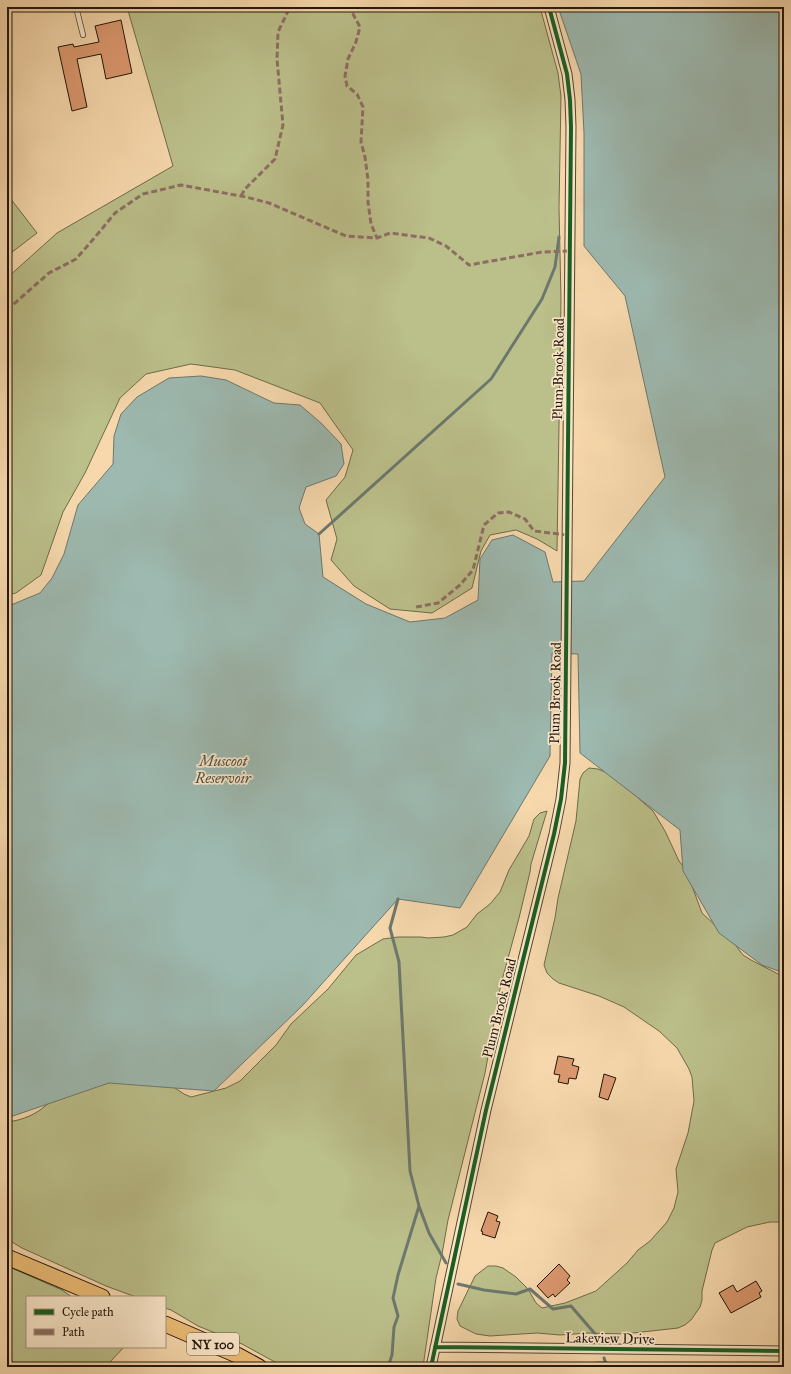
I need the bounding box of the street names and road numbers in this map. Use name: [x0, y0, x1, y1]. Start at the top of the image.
street label: Plum Brook Road: [549, 318, 568, 420]
street label: Plum Brook Road: [546, 642, 565, 744]
street label: Plum Brook Road: [479, 957, 520, 1060]
street label: Lakeview Drive: [565, 1329, 655, 1348]
road number: NY 100: [187, 1333, 239, 1355]

